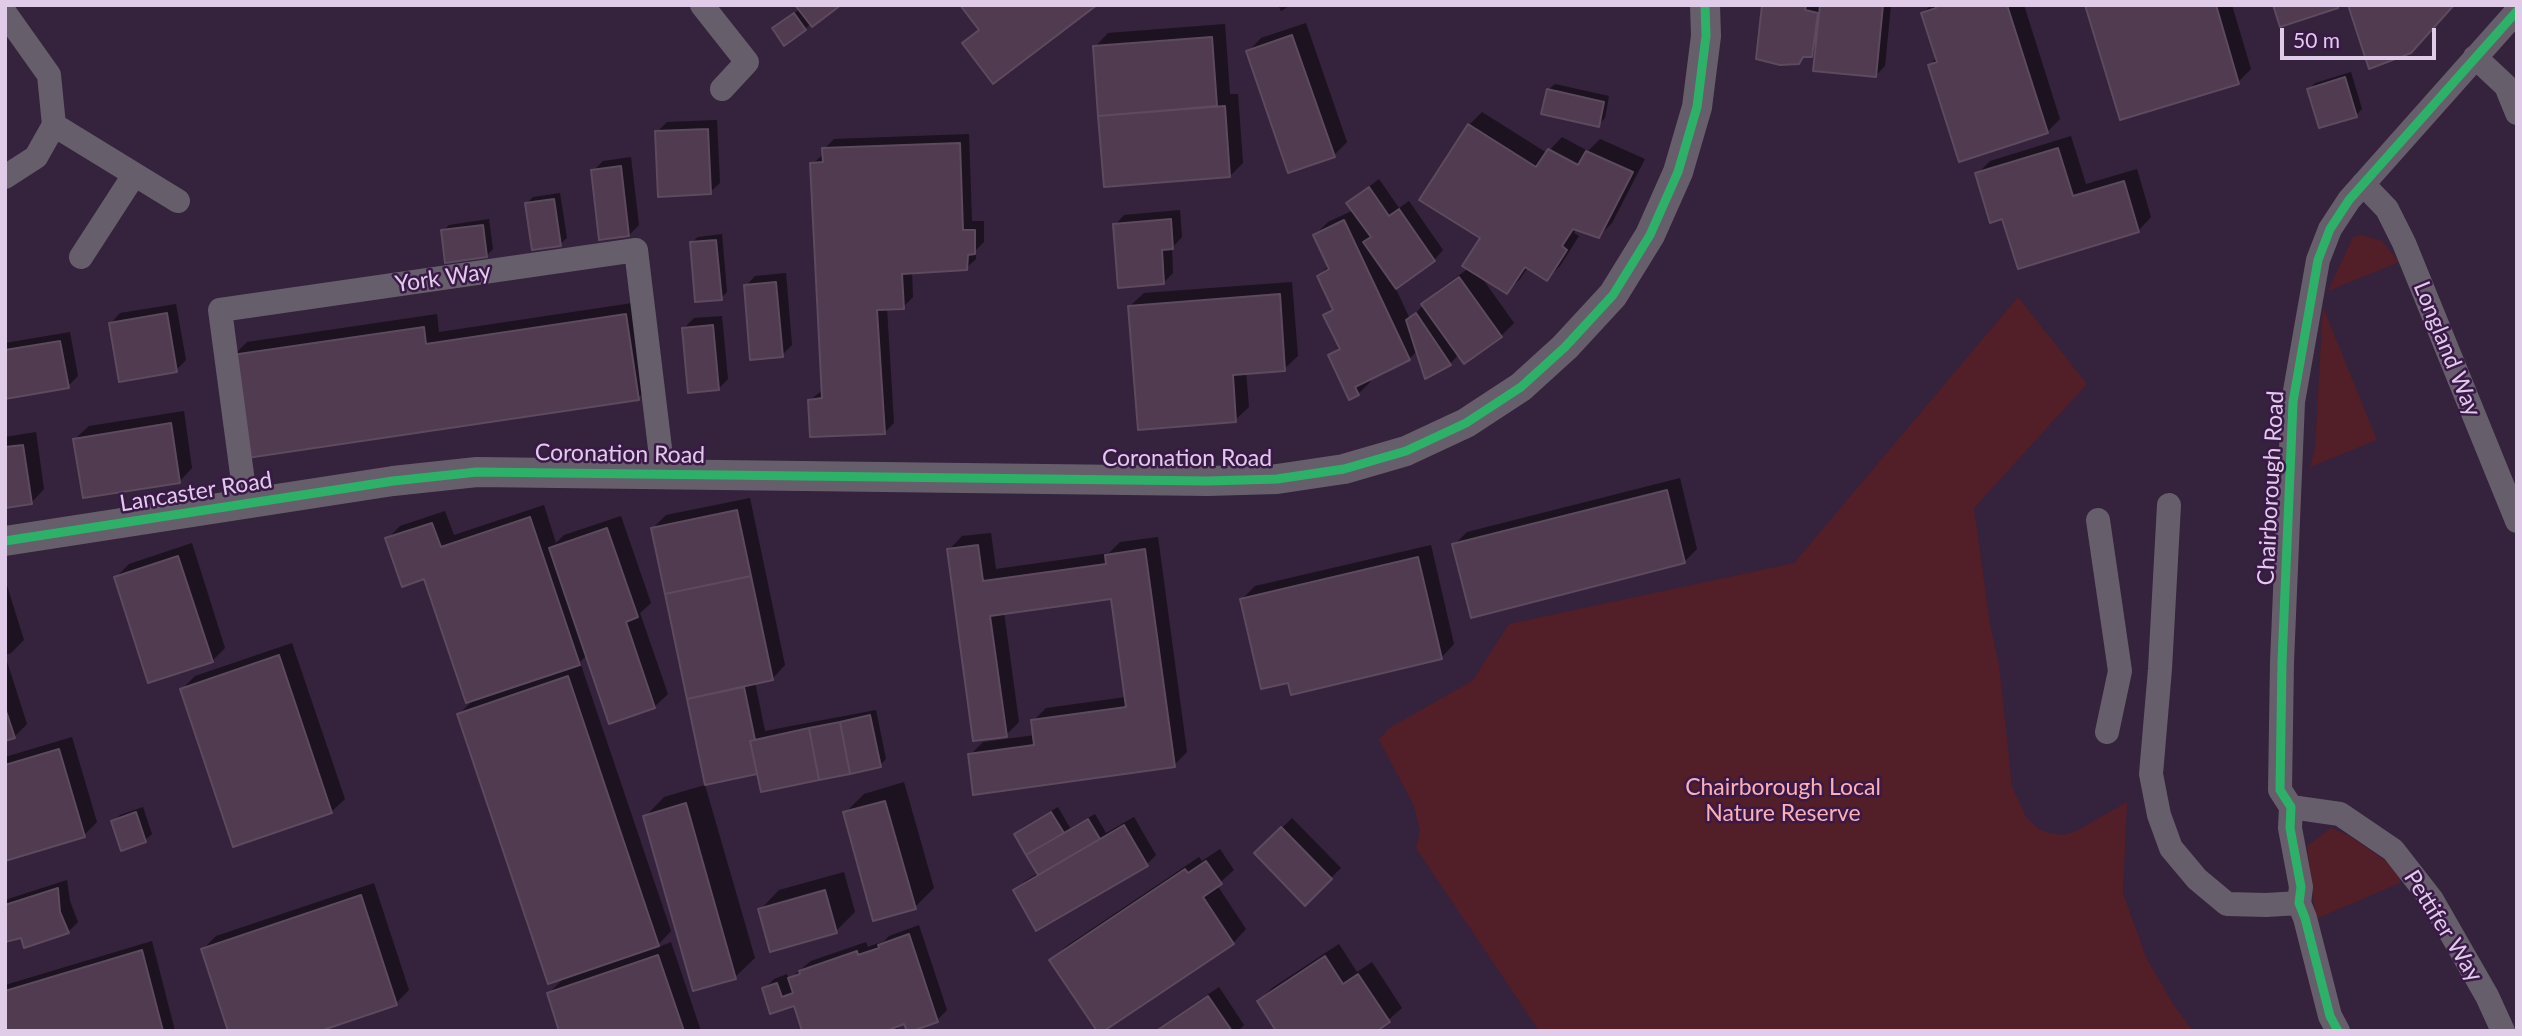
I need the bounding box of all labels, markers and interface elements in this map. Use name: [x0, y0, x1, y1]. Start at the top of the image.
scale bar: [2284, 14, 2440, 58]
text: 50 m: [2293, 27, 2340, 52]
street label: York Way: [393, 258, 493, 298]
street label: Longland Way: [2407, 278, 2487, 420]
street label: Chairborough Road: [2252, 390, 2290, 586]
street label: Coronation Road: [535, 439, 705, 469]
street label: Coronation Road: [1102, 445, 1272, 473]
street label: Lancaster Road: [118, 466, 274, 518]
park label: Chairborough Local Nature Reserve: [1685, 774, 1881, 828]
street label: Pettifer Way: [2398, 865, 2488, 987]

